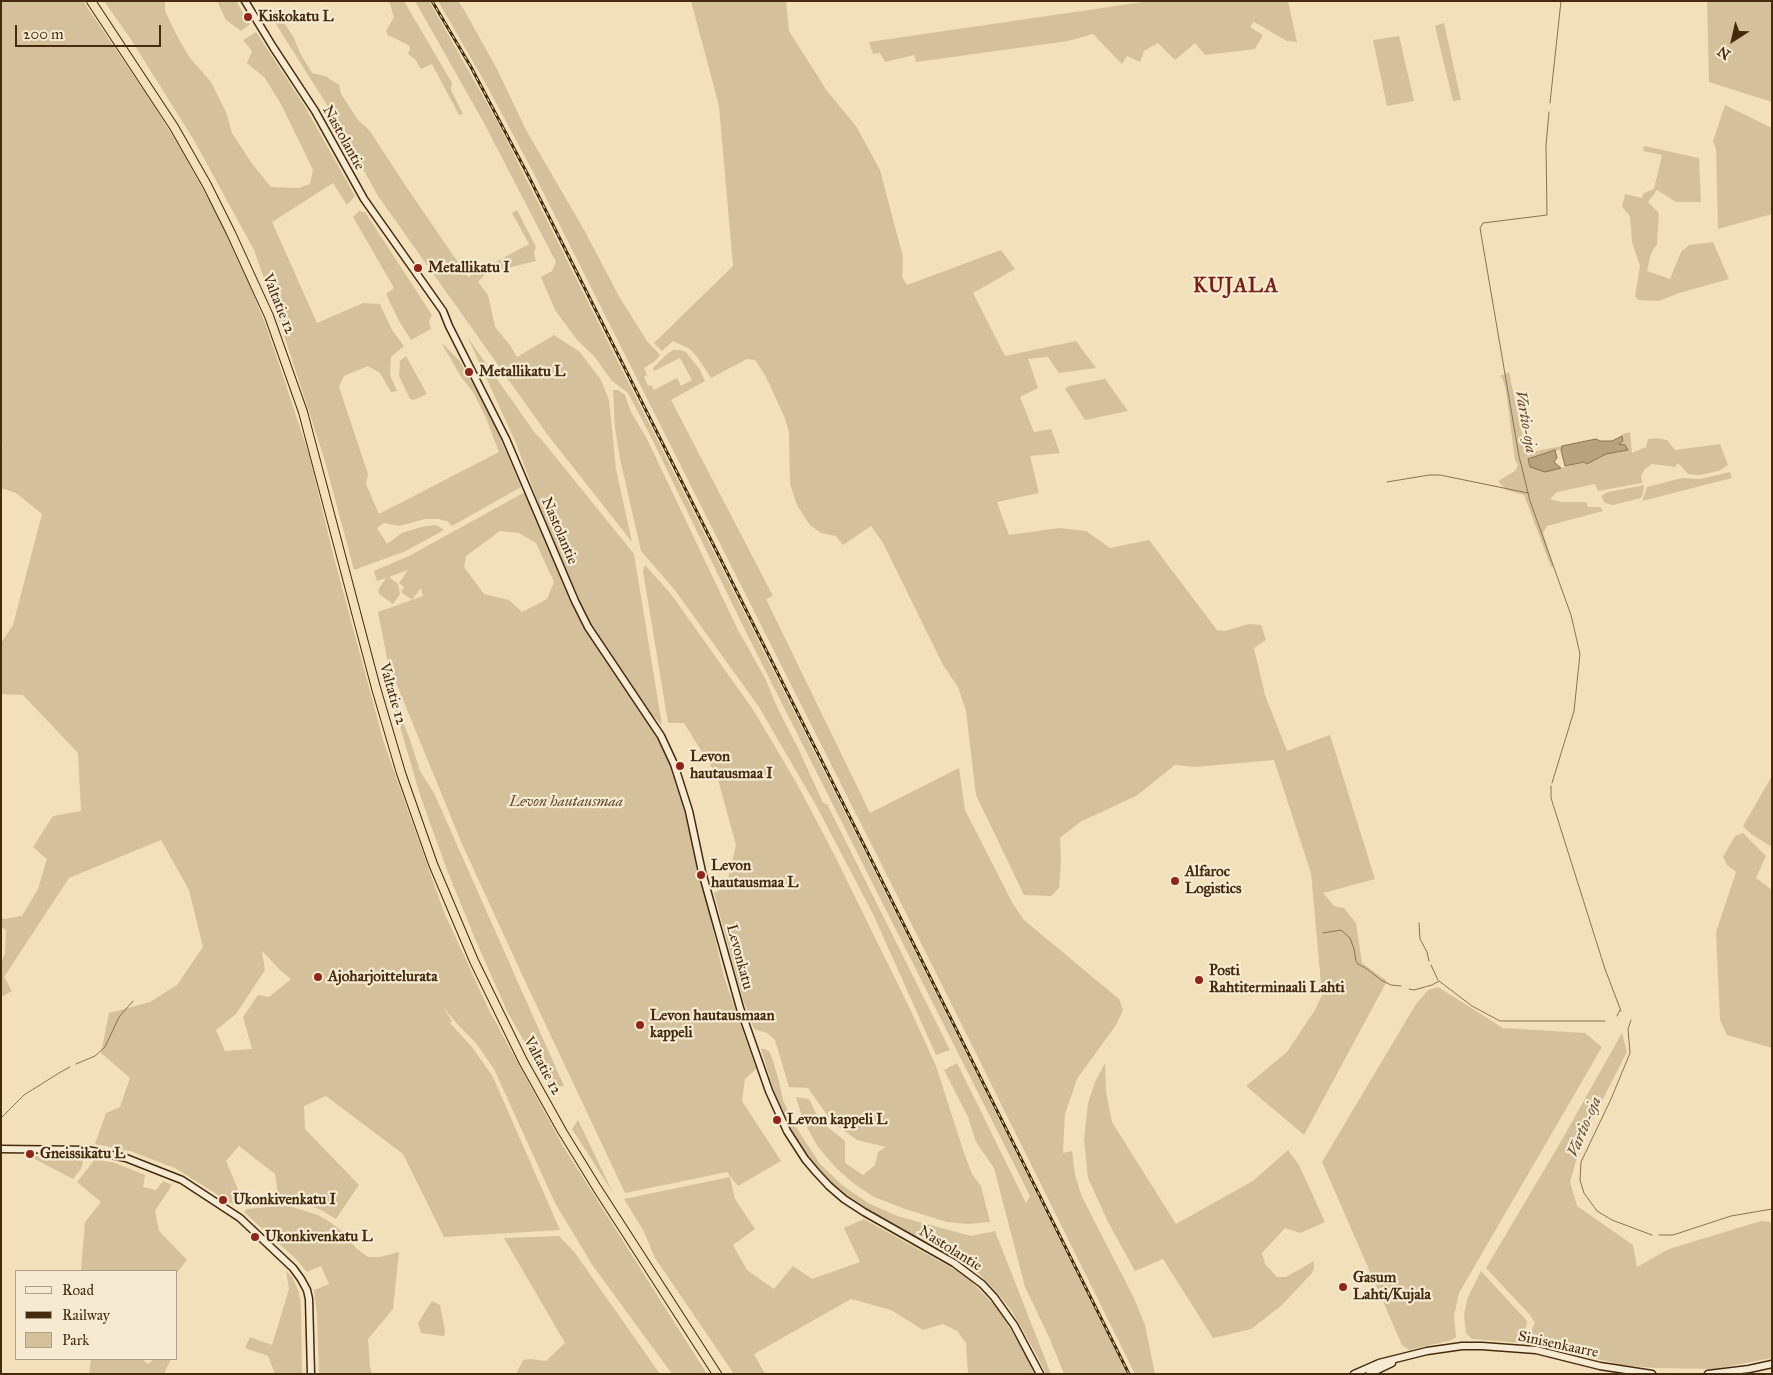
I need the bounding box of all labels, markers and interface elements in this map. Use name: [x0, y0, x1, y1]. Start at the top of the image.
place label: Kiskokatu L: [258, 8, 333, 26]
marker: Kiskokatu L: [242, 11, 254, 23]
scale bar: [18, 15, 164, 47]
north arrow: [1708, 15, 1758, 65]
text: 200 m: [23, 25, 64, 43]
text: N: [1714, 42, 1734, 63]
street label: Nastolantie: [318, 103, 368, 173]
place label: Metallikatu I: [428, 259, 510, 277]
marker: Metallikatu I: [412, 262, 424, 274]
street label: Valtatie 12: [258, 271, 298, 337]
district label: KUJALA: [1192, 275, 1280, 299]
place label: Metallikatu L: [479, 363, 565, 381]
marker: Metallikatu L: [463, 366, 475, 378]
water label: Vartio-oja: [1510, 389, 1540, 455]
street label: Nastolantie: [537, 495, 581, 567]
street label: Valtatie 12: [375, 661, 409, 727]
place label: Levon hautausmaa I: [690, 748, 773, 783]
marker: Levon hautausmaa I: [674, 760, 686, 772]
park label: Levon hautausmaa: [509, 793, 623, 811]
place label: Levon hautausmaa L: [711, 857, 798, 892]
place label: Alfaroc Logistics: [1185, 863, 1242, 898]
marker: Levon hautausmaa L: [695, 869, 707, 881]
marker: Alfaroc Logistics: [1169, 875, 1181, 887]
street label: Levonkatu: [722, 922, 756, 992]
place label: Posti Rahtiterminaali Lahti: [1209, 962, 1345, 997]
place label: Ajoharjoittelurata: [328, 968, 437, 986]
marker: Ajoharjoittelurata: [312, 971, 324, 983]
marker: Posti Rahtiterminaali Lahti: [1193, 974, 1205, 986]
place label: Levon hautausmaan kappeli: [650, 1007, 775, 1042]
marker: Levon hautausmaan kappeli: [634, 1019, 646, 1031]
street label: Valtatie 12: [519, 1034, 565, 1098]
water label: Vartio-oja: [1564, 1094, 1606, 1160]
place label: Levon kappeli L: [787, 1111, 887, 1129]
marker: Levon kappeli L: [771, 1114, 783, 1126]
place label: Gneissikatu L: [40, 1145, 125, 1163]
marker: Gneissikatu L: [24, 1148, 36, 1160]
place label: Ukonkivenkatu I: [233, 1191, 336, 1209]
marker: Ukonkivenkatu I: [217, 1194, 229, 1206]
street label: Nastolantie: [915, 1223, 985, 1275]
place label: Ukonkivenkatu L: [265, 1228, 373, 1246]
marker: Ukonkivenkatu L: [249, 1231, 261, 1243]
place label: Gasum Lahti/Kujala: [1353, 1269, 1431, 1304]
legend: [15, 1270, 178, 1360]
text: Road: [62, 1281, 94, 1299]
marker: Gasum Lahti/Kujala: [1337, 1281, 1349, 1293]
text: Railway: [62, 1306, 110, 1324]
street label: Sinisenkaarre: [1516, 1328, 1600, 1362]
text: Park: [62, 1331, 89, 1349]

